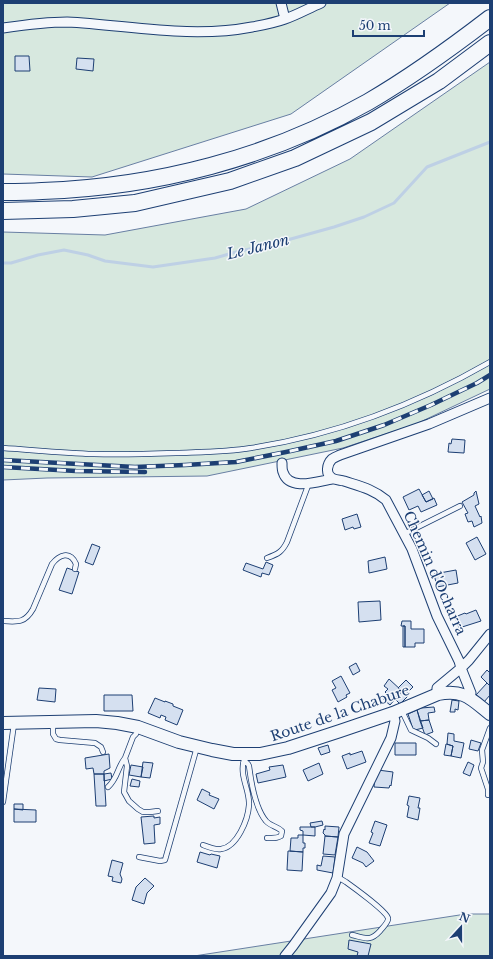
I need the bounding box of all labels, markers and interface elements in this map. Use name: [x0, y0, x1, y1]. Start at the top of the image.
scale bar: [353, 12, 424, 38]
text: 50 m: [359, 18, 391, 33]
water label: Le Janon: [224, 230, 291, 264]
street label: Chemin d'Ocharra: [400, 508, 471, 638]
street label: Route de la Chabure: [268, 681, 412, 745]
north arrow: [441, 907, 481, 947]
text: N: [457, 909, 473, 926]

